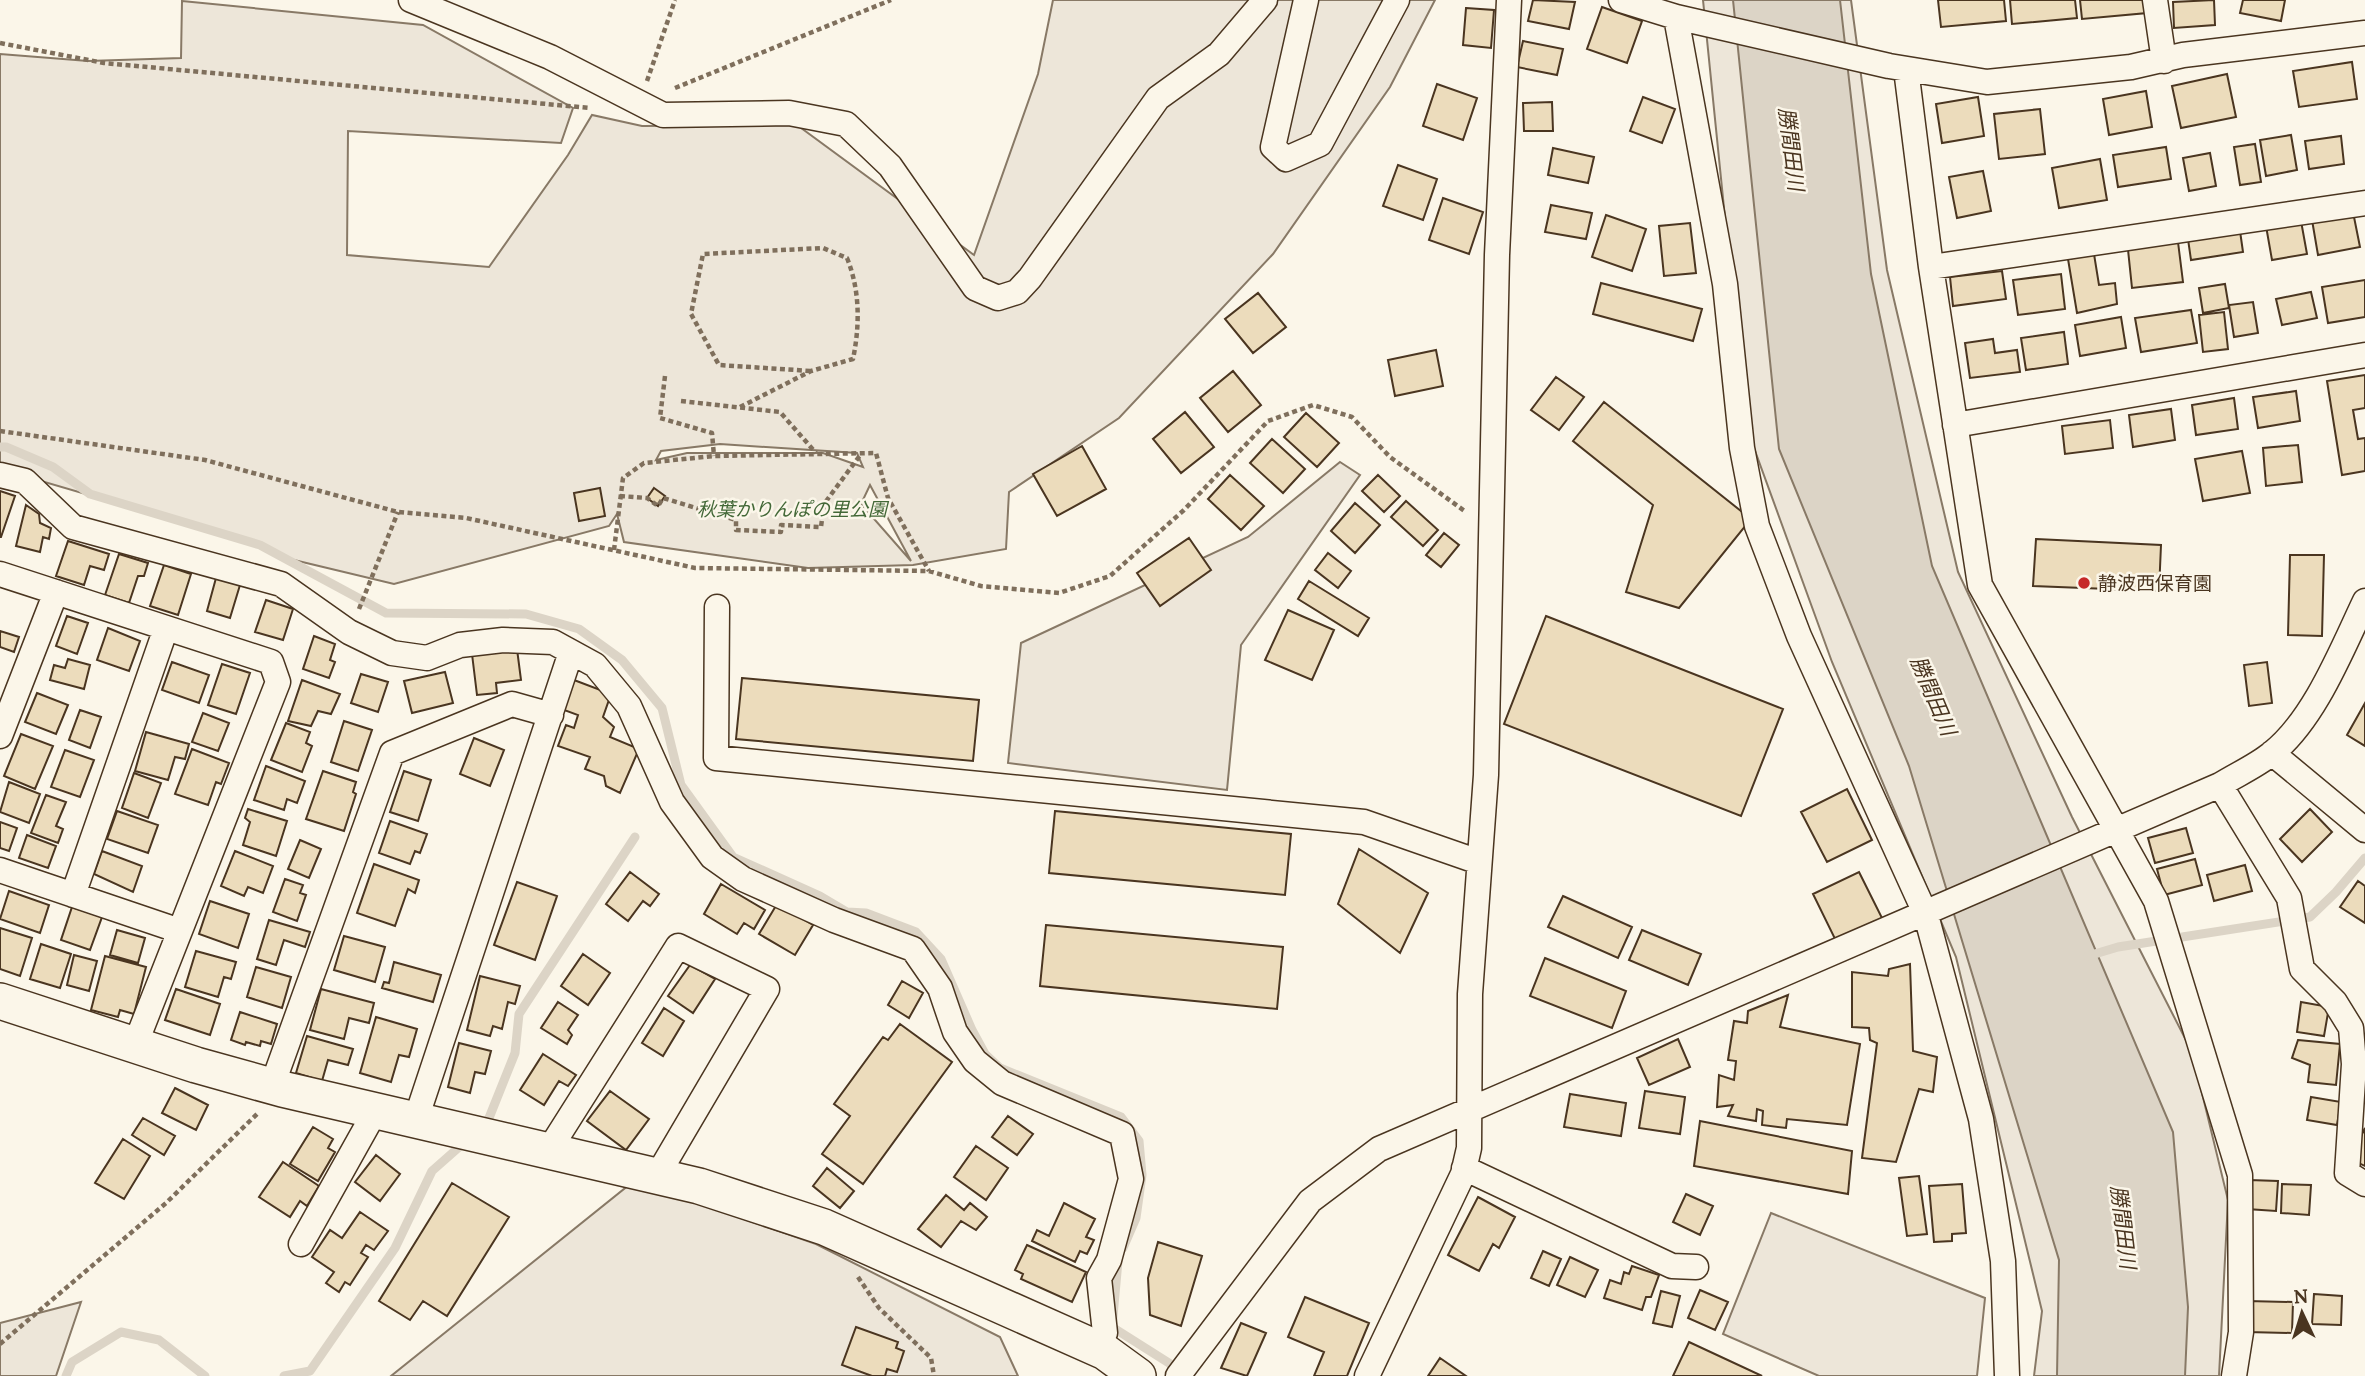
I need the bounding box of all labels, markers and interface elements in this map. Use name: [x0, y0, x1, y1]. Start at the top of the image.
water label: 勝間田川: [1773, 106, 1810, 194]
park label: 秋葉かりんぽの里公園: [697, 497, 890, 521]
place label: 静波西保育園: [2098, 571, 2212, 595]
marker: 静波西保育園: [2076, 575, 2092, 591]
water label: 勝間田川: [1905, 652, 1963, 742]
water label: 勝間田川: [2105, 1184, 2142, 1272]
north arrow: [2267, 1278, 2337, 1348]
text: N: [2293, 1284, 2309, 1309]

